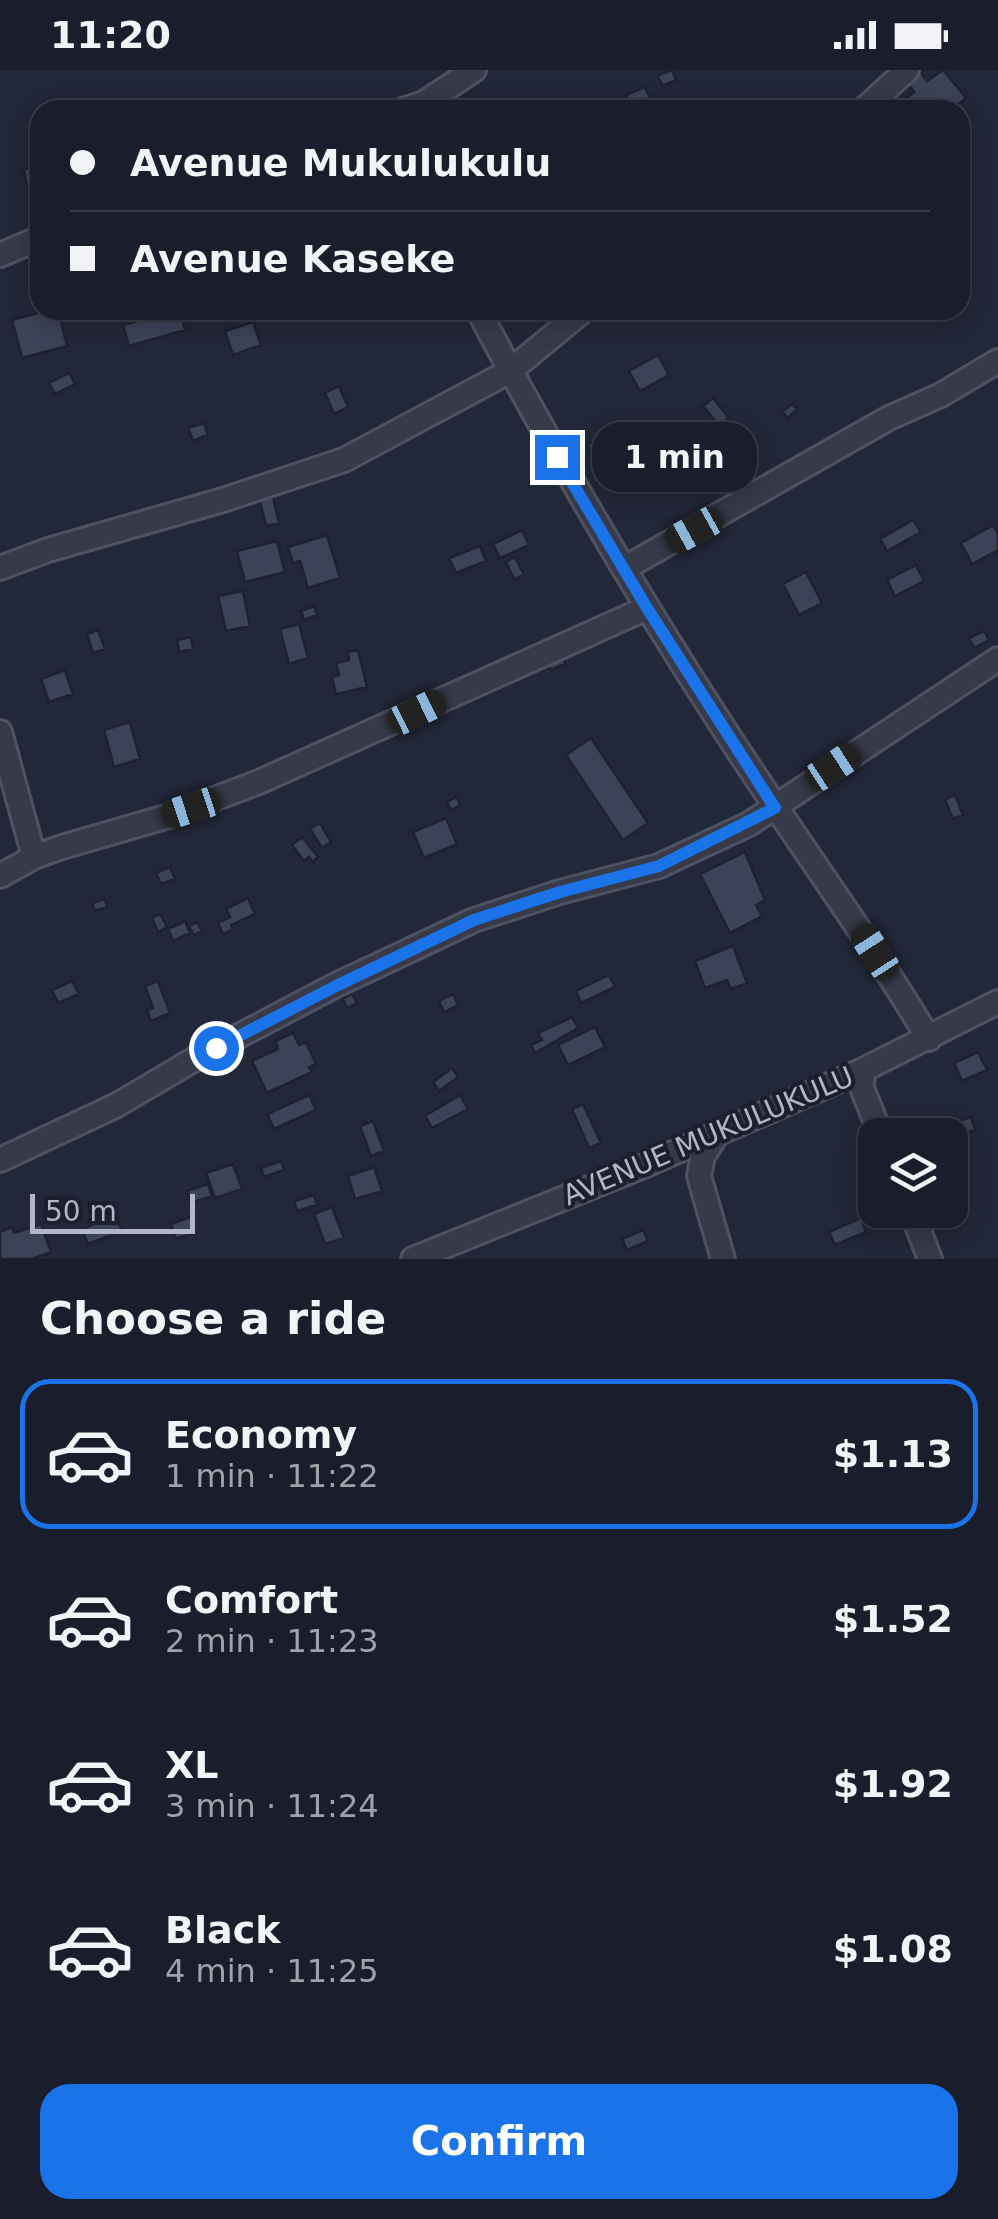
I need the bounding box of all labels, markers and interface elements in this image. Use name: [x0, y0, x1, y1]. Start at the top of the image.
text: 11:20: [50, 13, 171, 57]
text: Avenue Mukulukulu: [130, 141, 551, 185]
text: Avenue Kaseke: [130, 237, 455, 281]
callout: 1 min: [592, 422, 757, 492]
route end: [535, 435, 580, 480]
text: 1 min: [624, 438, 725, 476]
car: [660, 502, 728, 558]
car: [383, 685, 451, 739]
car: [800, 738, 866, 796]
car: [158, 784, 224, 832]
car: [846, 919, 904, 985]
route start: [194, 1026, 239, 1071]
street label: AVENUE MUKULUKULU: [558, 1060, 858, 1212]
map controls: [858, 1118, 968, 1228]
button: layers: [858, 1118, 968, 1228]
scale bar: [30, 1189, 195, 1234]
text: 50 m: [45, 1195, 117, 1228]
text: Choose a ride: [40, 1292, 386, 1345]
icon: car: [45, 1409, 135, 1499]
text: Economy: [165, 1413, 357, 1457]
text: $1.13: [833, 1432, 953, 1476]
text: 1 min · 11:22: [165, 1457, 379, 1495]
icon: car: [45, 1574, 135, 1664]
text: Comfort: [165, 1578, 338, 1622]
text: $1.52: [833, 1597, 953, 1641]
text: 2 min · 11:23: [165, 1622, 379, 1660]
icon: car: [45, 1739, 135, 1829]
text: XL: [165, 1743, 219, 1787]
text: $1.92: [833, 1762, 953, 1806]
text: 3 min · 11:24: [165, 1787, 379, 1825]
icon: car: [45, 1904, 135, 1994]
text: Black: [165, 1908, 280, 1952]
text: $1.08: [833, 1927, 953, 1971]
text: 4 min · 11:25: [165, 1952, 379, 1990]
button: Confirm: [40, 2084, 958, 2199]

